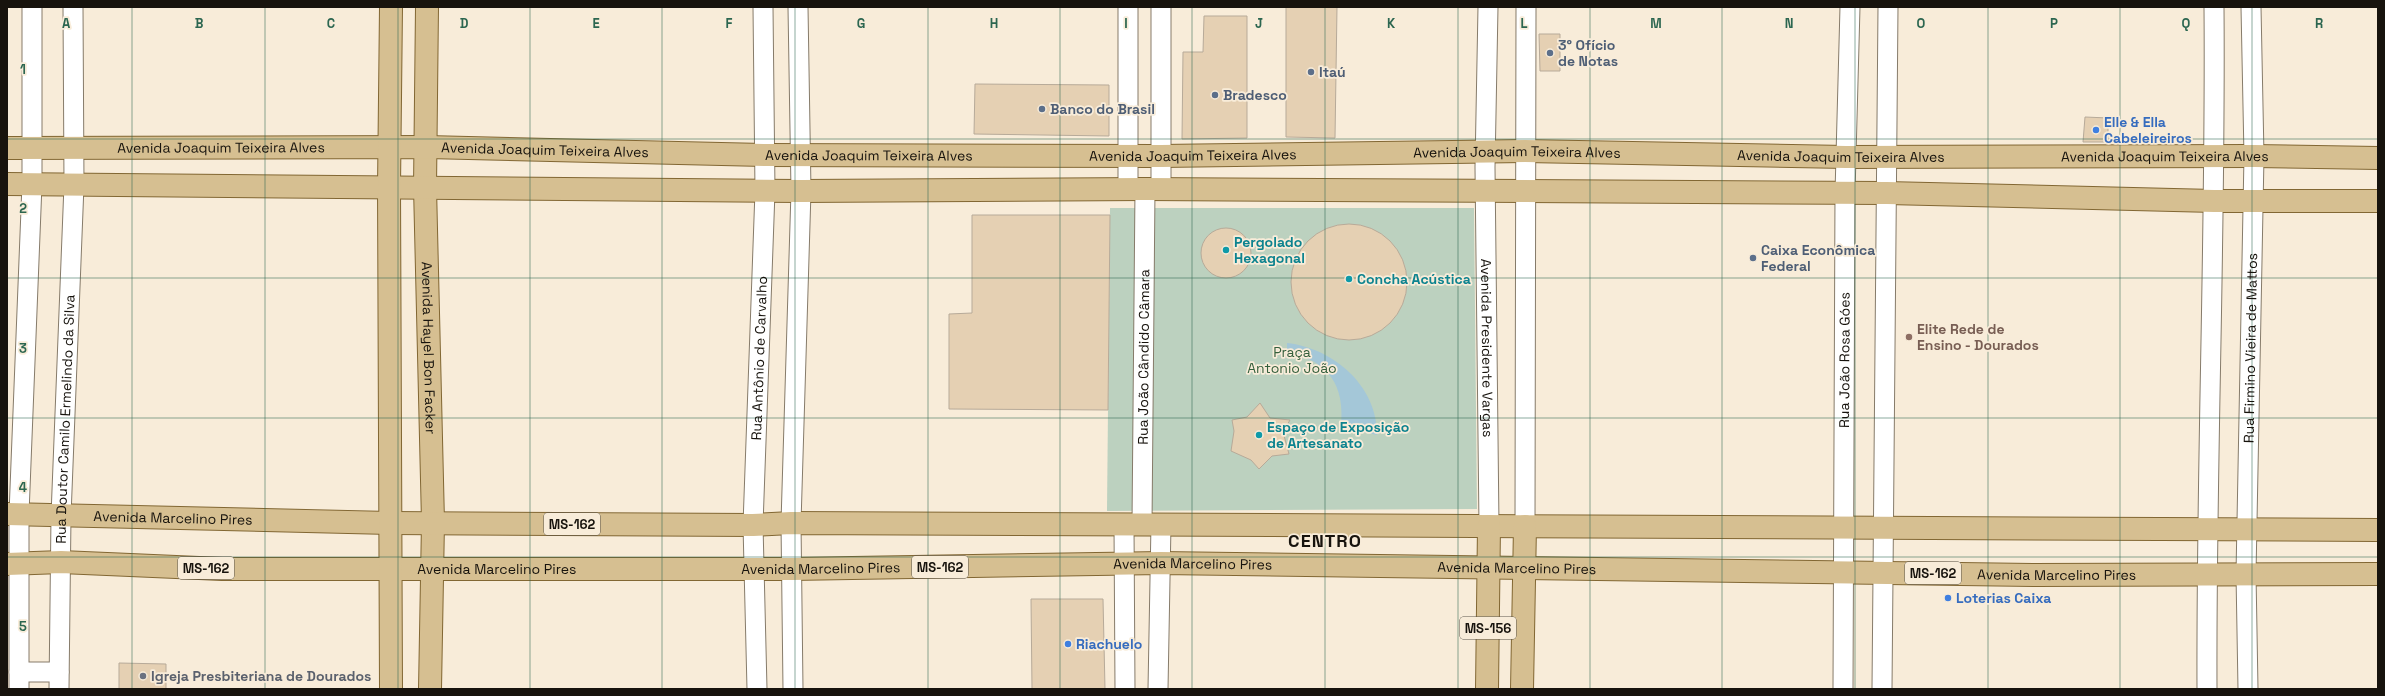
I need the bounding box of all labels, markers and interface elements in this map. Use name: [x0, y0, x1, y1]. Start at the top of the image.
text: A: [62, 15, 71, 32]
text: B: [195, 15, 204, 32]
text: C: [327, 15, 335, 32]
text: D: [460, 15, 469, 32]
text: E: [592, 15, 600, 32]
text: F: [726, 15, 733, 32]
text: G: [857, 15, 865, 32]
text: H: [990, 15, 998, 32]
text: I: [1124, 15, 1128, 32]
text: J: [1255, 15, 1263, 32]
text: K: [1387, 15, 1396, 32]
text: L: [1520, 15, 1528, 32]
text: M: [1650, 15, 1662, 32]
text: N: [1785, 15, 1793, 32]
text: O: [1917, 15, 1926, 32]
text: P: [2050, 15, 2058, 32]
text: Q: [2182, 15, 2191, 32]
text: R: [2315, 15, 2323, 32]
place label: 3° Ofício de Notas: [1558, 36, 1618, 70]
marker: 3° Ofício de Notas: [1545, 48, 1555, 58]
text: 1: [20, 61, 26, 78]
place label: Itaú: [1319, 63, 1346, 81]
marker: Itaú: [1306, 67, 1316, 77]
place label: Bradesco: [1223, 86, 1287, 104]
marker: Bradesco: [1210, 90, 1220, 100]
place label: Banco do Brasil: [1050, 100, 1155, 118]
marker: Banco do Brasil: [1037, 104, 1047, 114]
place label: Elle & Ella Cabeleireiros: [2104, 113, 2192, 147]
marker: Elle & Ella Cabeleireiros: [2091, 125, 2101, 135]
street label: Avenida Joaquim Teixeira Alves: [117, 138, 325, 157]
street label: Avenida Joaquim Teixeira Alves: [441, 138, 649, 161]
street label: Avenida Joaquim Teixeira Alves: [1413, 142, 1621, 162]
street label: Avenida Joaquim Teixeira Alves: [1089, 145, 1297, 165]
street label: Avenida Joaquim Teixeira Alves: [765, 146, 973, 165]
street label: Avenida Joaquim Teixeira Alves: [1737, 146, 1945, 166]
street label: Avenida Joaquim Teixeira Alves: [2061, 147, 2269, 165]
text: 2: [19, 200, 27, 217]
place label: Pergolado Hexagonal: [1234, 233, 1305, 267]
place label: Caixa Econômica Federal: [1761, 241, 1875, 275]
marker: Pergolado Hexagonal: [1221, 245, 1231, 255]
marker: Caixa Econômica Federal: [1748, 253, 1758, 263]
street label: Rua Firmino Vieira de Mattos: [2240, 253, 2261, 443]
street label: Avenida Presidente Vargas: [1477, 258, 1497, 437]
street label: Avenida Hayel Bon Facker: [418, 262, 440, 434]
street label: Rua João Cândido Câmara: [1134, 269, 1153, 445]
place label: Concha Acústica: [1357, 270, 1471, 288]
marker: Concha Acústica: [1344, 274, 1354, 284]
street label: Rua Antônio de Carvalho: [747, 276, 771, 441]
street label: Rua João Rosa Góes: [1835, 292, 1854, 428]
street label: Rua Doutor Camilo Ermelindo da Silva: [52, 294, 79, 544]
place label: Elite Rede de Ensino - Dourados: [1917, 320, 2039, 354]
marker: Elite Rede de Ensino - Dourados: [1904, 332, 1914, 342]
text: 3: [19, 340, 27, 357]
park label: Praça Antonio João: [1247, 343, 1337, 377]
place label: Espaço de Exposição de Artesanato: [1267, 418, 1409, 452]
marker: Espaço de Exposição de Artesanato: [1254, 430, 1264, 440]
text: 4: [19, 479, 27, 496]
street label: Avenida Marcelino Pires: [93, 507, 253, 529]
road number: MS-162: [544, 513, 600, 535]
district label: CENTRO: [1288, 529, 1362, 552]
street label: Avenida Marcelino Pires: [1113, 554, 1272, 574]
road number: MS-162: [912, 556, 968, 578]
road number: MS-162: [178, 557, 234, 579]
street label: Avenida Marcelino Pires: [741, 558, 900, 578]
street label: Avenida Marcelino Pires: [1437, 558, 1596, 578]
street label: Avenida Marcelino Pires: [417, 560, 576, 578]
road number: MS-162: [1905, 562, 1961, 584]
street label: Avenida Marcelino Pires: [1977, 565, 2136, 584]
place label: Loterias Caixa: [1956, 589, 2051, 607]
marker: Loterias Caixa: [1943, 593, 1953, 603]
road number: MS-156: [1460, 617, 1516, 639]
text: 5: [19, 618, 27, 635]
place label: Riachuelo: [1076, 635, 1142, 653]
marker: Riachuelo: [1063, 639, 1073, 649]
place label: Igreja Presbiteriana de Dourados: [151, 667, 371, 685]
marker: Igreja Presbiteriana de Dourados: [138, 671, 148, 681]

